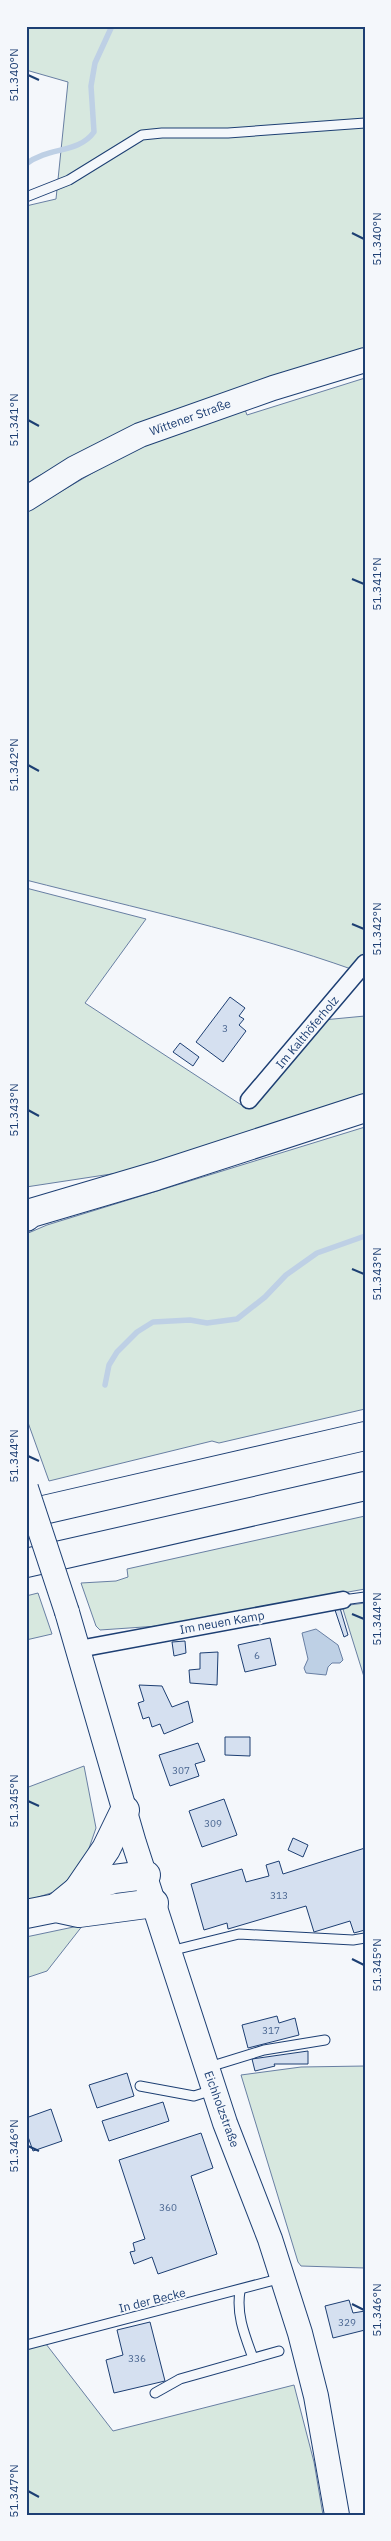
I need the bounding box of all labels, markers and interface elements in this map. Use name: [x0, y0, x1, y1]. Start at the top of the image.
text: 51.340°N: [6, 48, 21, 102]
text: 51.340°N: [369, 212, 384, 266]
text: 51.341°N: [6, 393, 21, 447]
street label: Wittener Straße: [147, 395, 233, 439]
text: 51.341°N: [369, 557, 384, 611]
text: 51.342°N: [6, 738, 21, 792]
text: 51.342°N: [369, 902, 384, 956]
street label: Im Kalthöferholz: [272, 992, 342, 1071]
house number: 3: [222, 1022, 228, 1035]
text: 51.343°N: [6, 1083, 21, 1137]
text: 51.343°N: [369, 1247, 384, 1301]
text: 51.344°N: [6, 1429, 21, 1483]
text: 51.344°N: [369, 1592, 384, 1646]
street label: Im neuen Kamp: [178, 1607, 266, 1637]
house number: 6: [254, 1649, 260, 1662]
house number: 307: [172, 1764, 190, 1777]
text: 51.345°N: [6, 1774, 21, 1828]
house number: 309: [204, 1817, 222, 1830]
house number: 313: [270, 1889, 288, 1902]
text: 51.345°N: [369, 1938, 384, 1992]
house number: 317: [262, 2024, 280, 2037]
street label: Eichholzstraße: [201, 2069, 243, 2150]
text: 51.346°N: [6, 2119, 21, 2173]
house number: 360: [159, 2201, 177, 2214]
text: 51.346°N: [369, 2283, 384, 2337]
street label: In der Becke: [117, 2284, 187, 2316]
house number: 329: [338, 2316, 356, 2329]
house number: 336: [128, 2352, 146, 2365]
text: 51.347°N: [6, 2464, 21, 2518]

